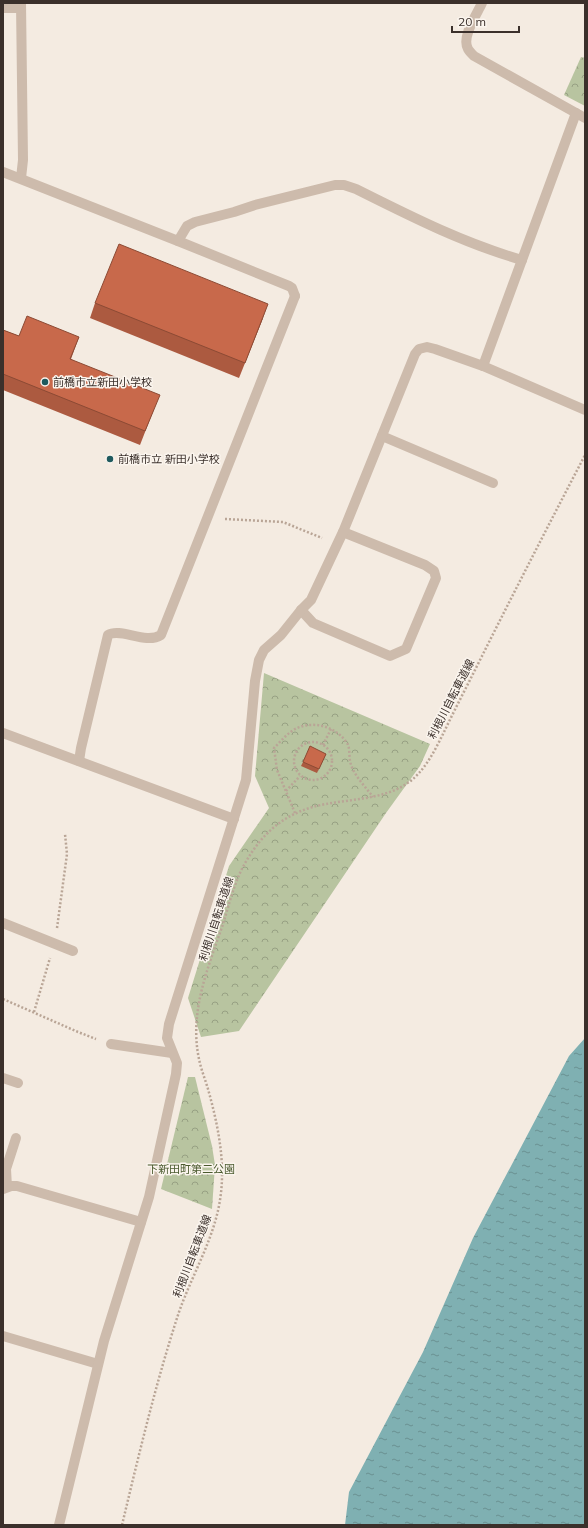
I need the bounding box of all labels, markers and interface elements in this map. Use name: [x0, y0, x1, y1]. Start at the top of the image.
scale bar: [452, 8, 519, 34]
text: 20 m: [458, 14, 486, 29]
place label: 前橋市立新田小学校: [53, 375, 152, 389]
marker: 前橋市立新田小学校: [40, 377, 50, 387]
place label: 前橋市立 新田小学校: [118, 452, 220, 466]
marker: 前橋市立 新田小学校: [105, 454, 115, 464]
street label: 利根川自転車道線: [425, 657, 477, 741]
street label: 利根川自転車道線: [196, 875, 236, 963]
park label: 下新田町第二公園: [147, 1162, 235, 1176]
street label: 利根川自転車道線: [170, 1212, 214, 1300]

